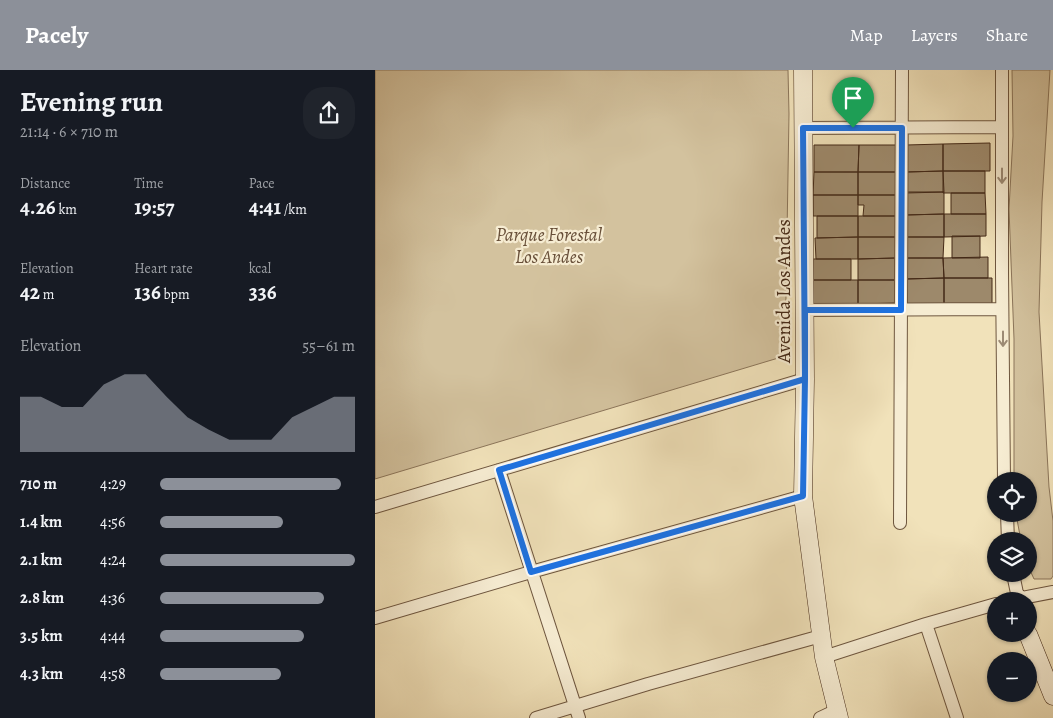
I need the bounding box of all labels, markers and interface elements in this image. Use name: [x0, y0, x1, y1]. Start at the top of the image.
text: Pacely: [25, 19, 88, 51]
text: Map: [850, 23, 883, 47]
text: Layers: [911, 23, 958, 47]
text: Share: [986, 23, 1028, 47]
pin: [832, 77, 874, 128]
text: Evening run: [20, 83, 163, 121]
icon: arrive: [839, 84, 867, 112]
button: share: [303, 87, 355, 139]
text: 21:14 · 6 × 710 m: [20, 121, 118, 143]
one-way arrow: [997, 168, 1007, 184]
text: Distance: [20, 174, 70, 193]
text: Time: [134, 174, 163, 193]
text: Pace: [249, 174, 275, 193]
text: 4.26: [20, 193, 56, 221]
text: 19:57: [134, 193, 175, 221]
text: 4:41: [249, 193, 281, 221]
text: km: [56, 200, 77, 219]
text: /km: [281, 200, 307, 219]
street label: Avenida Los Andes: [771, 219, 797, 364]
park label: Parque Forestal Los Andes: [496, 222, 603, 270]
text: Elevation: [20, 259, 74, 278]
text: Heart rate: [134, 259, 193, 278]
text: kcal: [249, 259, 271, 278]
text: 42: [20, 278, 40, 306]
text: 136: [134, 278, 161, 306]
text: 336: [249, 278, 277, 306]
text: m: [40, 285, 54, 304]
text: bpm: [161, 285, 190, 304]
one-way arrow: [998, 330, 1007, 346]
text: Elevation: [20, 335, 81, 357]
text: 55–61 m: [302, 335, 355, 357]
map controls: [987, 472, 1037, 702]
button: locate: [987, 472, 1037, 522]
text: 710 m: [20, 473, 57, 495]
text: 4:29: [100, 473, 126, 495]
text: 1.4 km: [20, 511, 62, 533]
text: 4:56: [100, 511, 125, 533]
button: layers: [987, 532, 1037, 582]
text: 2.1 km: [20, 549, 62, 571]
text: 4:24: [100, 549, 126, 571]
text: 2.8 km: [20, 587, 64, 609]
text: 4:36: [100, 587, 125, 609]
button: +: [987, 592, 1037, 642]
text: 3.5 km: [20, 625, 63, 647]
text: 4:44: [100, 625, 126, 647]
button: −: [987, 652, 1037, 702]
text: 4.3 km: [20, 663, 63, 685]
text: 4:58: [100, 663, 126, 685]

